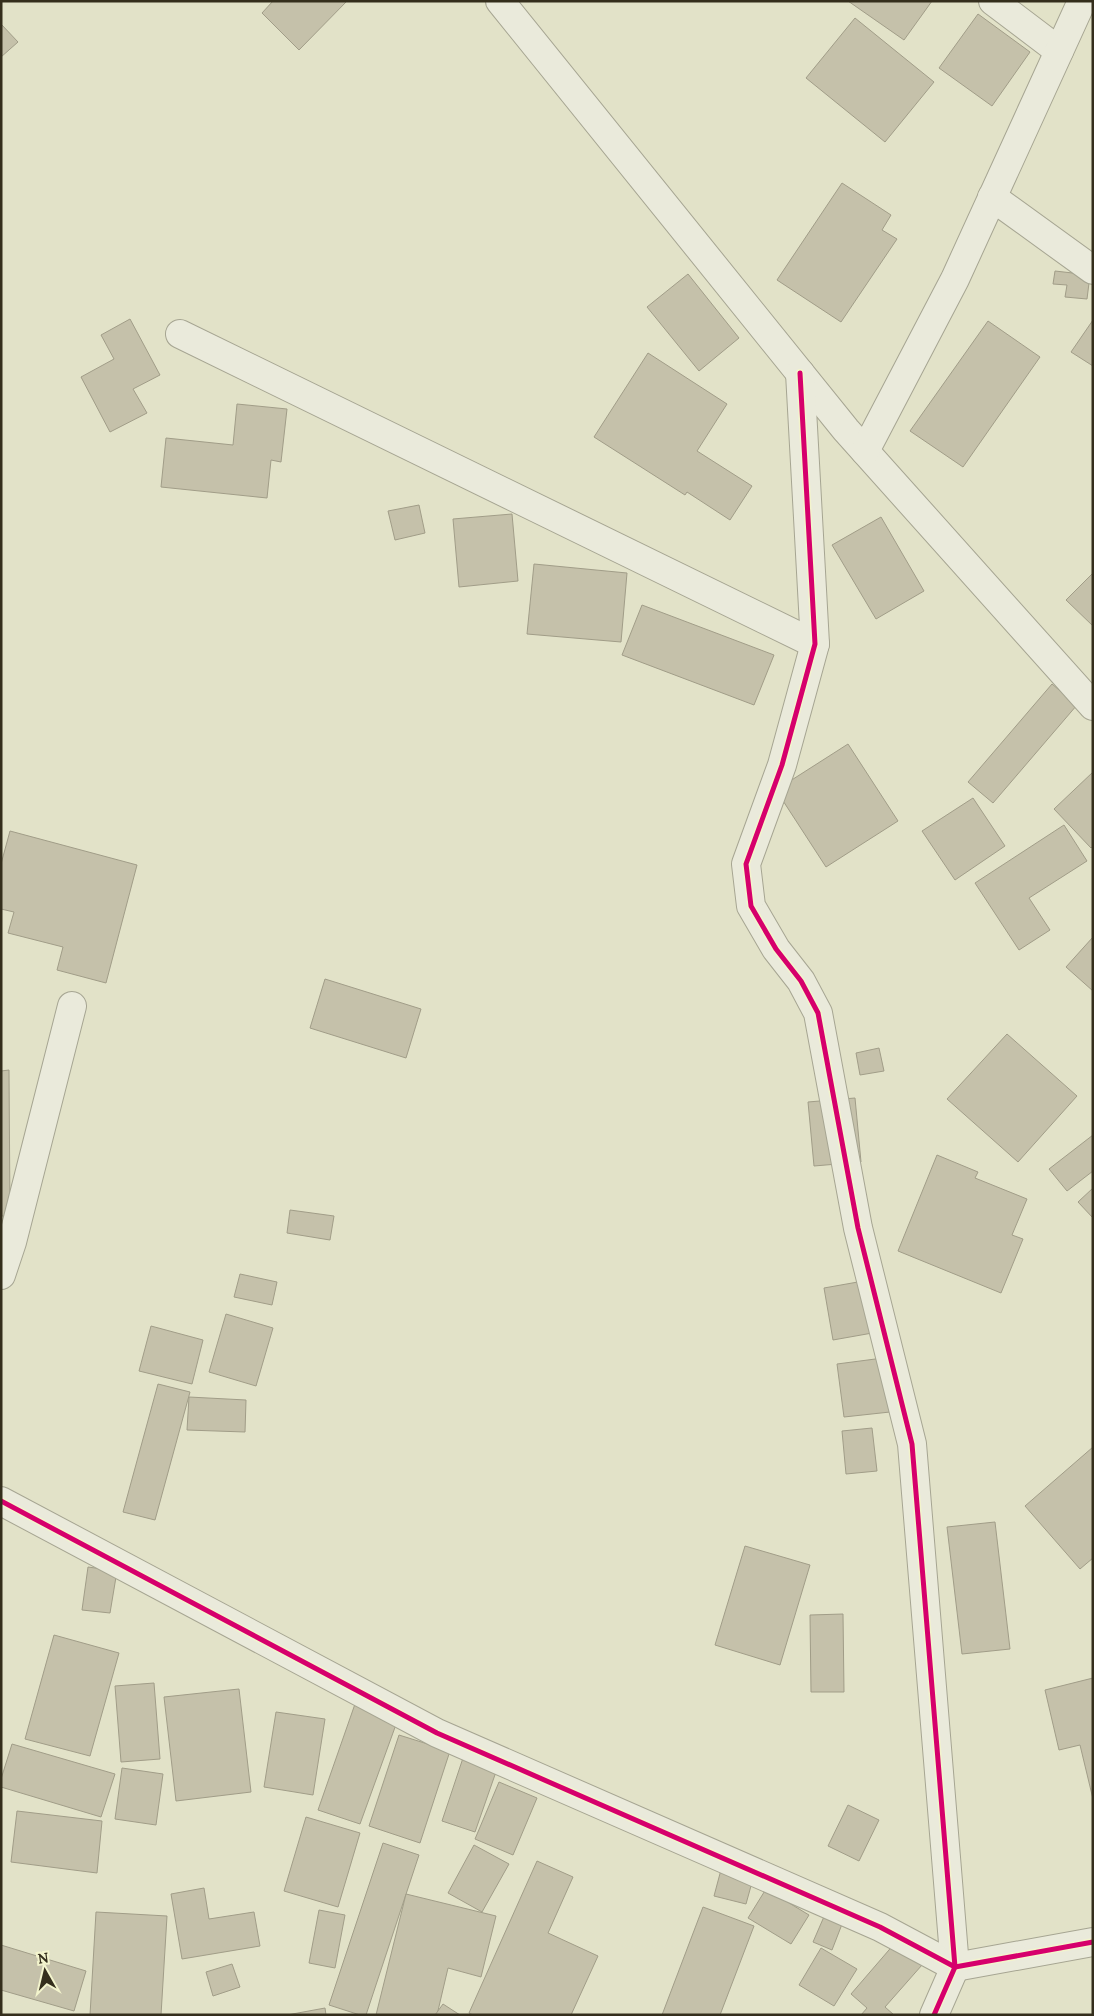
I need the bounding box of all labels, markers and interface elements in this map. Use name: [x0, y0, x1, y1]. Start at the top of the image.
north arrow: [20, 1946, 70, 1996]
text: N: [37, 1948, 50, 1968]

